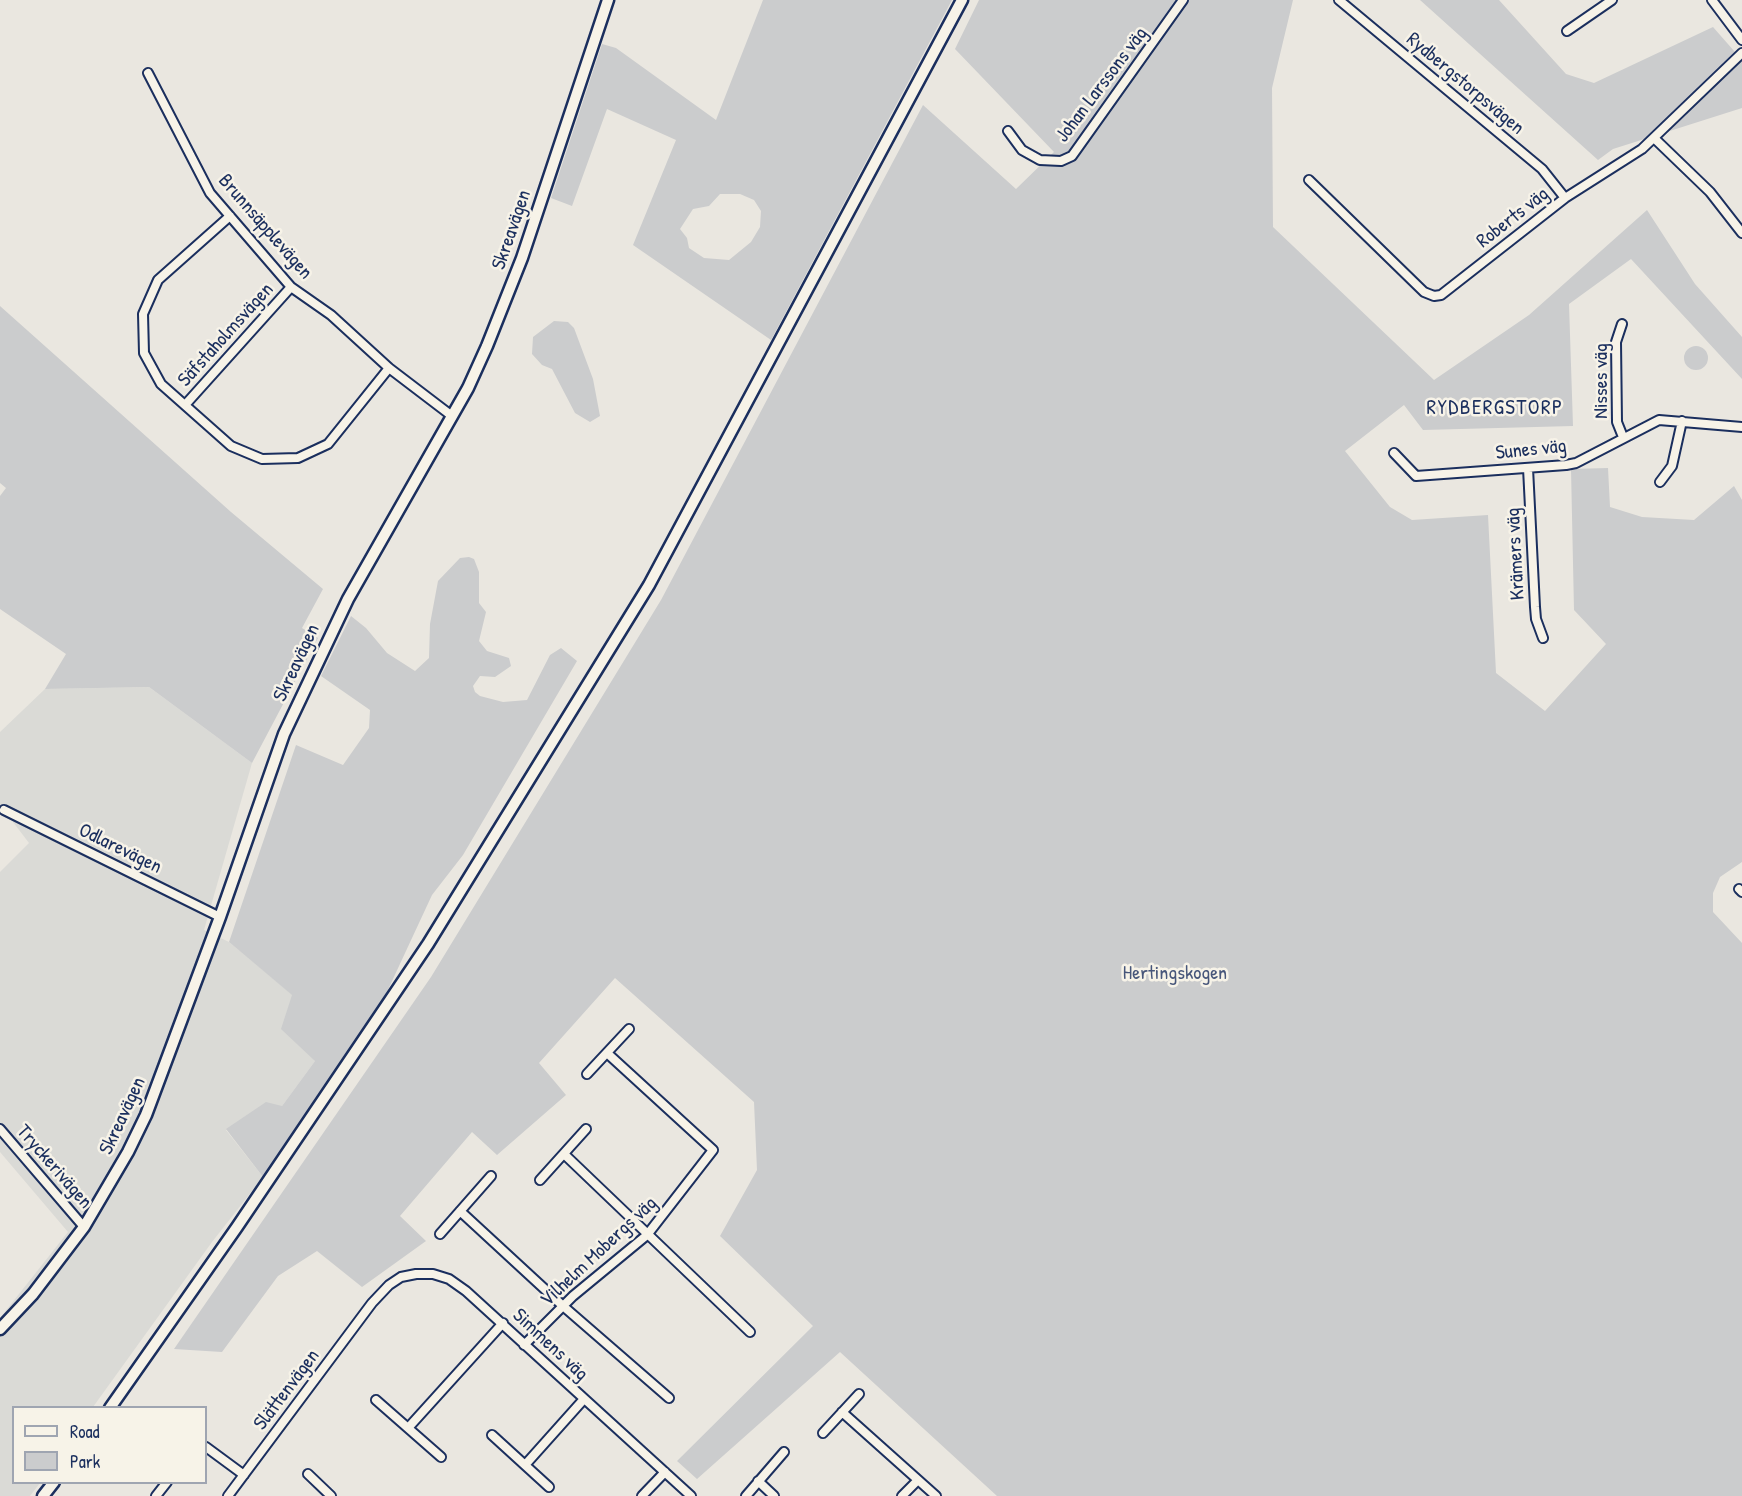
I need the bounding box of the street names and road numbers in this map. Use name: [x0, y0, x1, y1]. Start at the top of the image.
street label: Johan Larssons väg: [1051, 23, 1153, 147]
street label: Rydbergstorpsvägen: [1401, 28, 1529, 140]
street label: Brunnsäpplevägen: [213, 169, 317, 285]
street label: Roberts väg: [1472, 182, 1554, 254]
street label: Skreavägen: [487, 187, 537, 273]
street label: Säfstaholmsvägen: [173, 278, 279, 392]
street label: Nisses väg: [1590, 343, 1614, 419]
street label: Sunes väg: [1494, 434, 1568, 466]
street label: Krämers väg: [1502, 507, 1530, 601]
street label: Skreavägen: [269, 620, 325, 706]
street label: Odlarevägen: [75, 819, 165, 879]
street label: Skreavägen: [95, 1073, 151, 1159]
street label: Tryckerivägen: [11, 1120, 97, 1214]
street label: Vilhelm Mobergs väg: [536, 1192, 662, 1312]
street label: Simmens väg: [507, 1304, 593, 1386]
street label: Slättenvägen: [249, 1345, 325, 1435]

